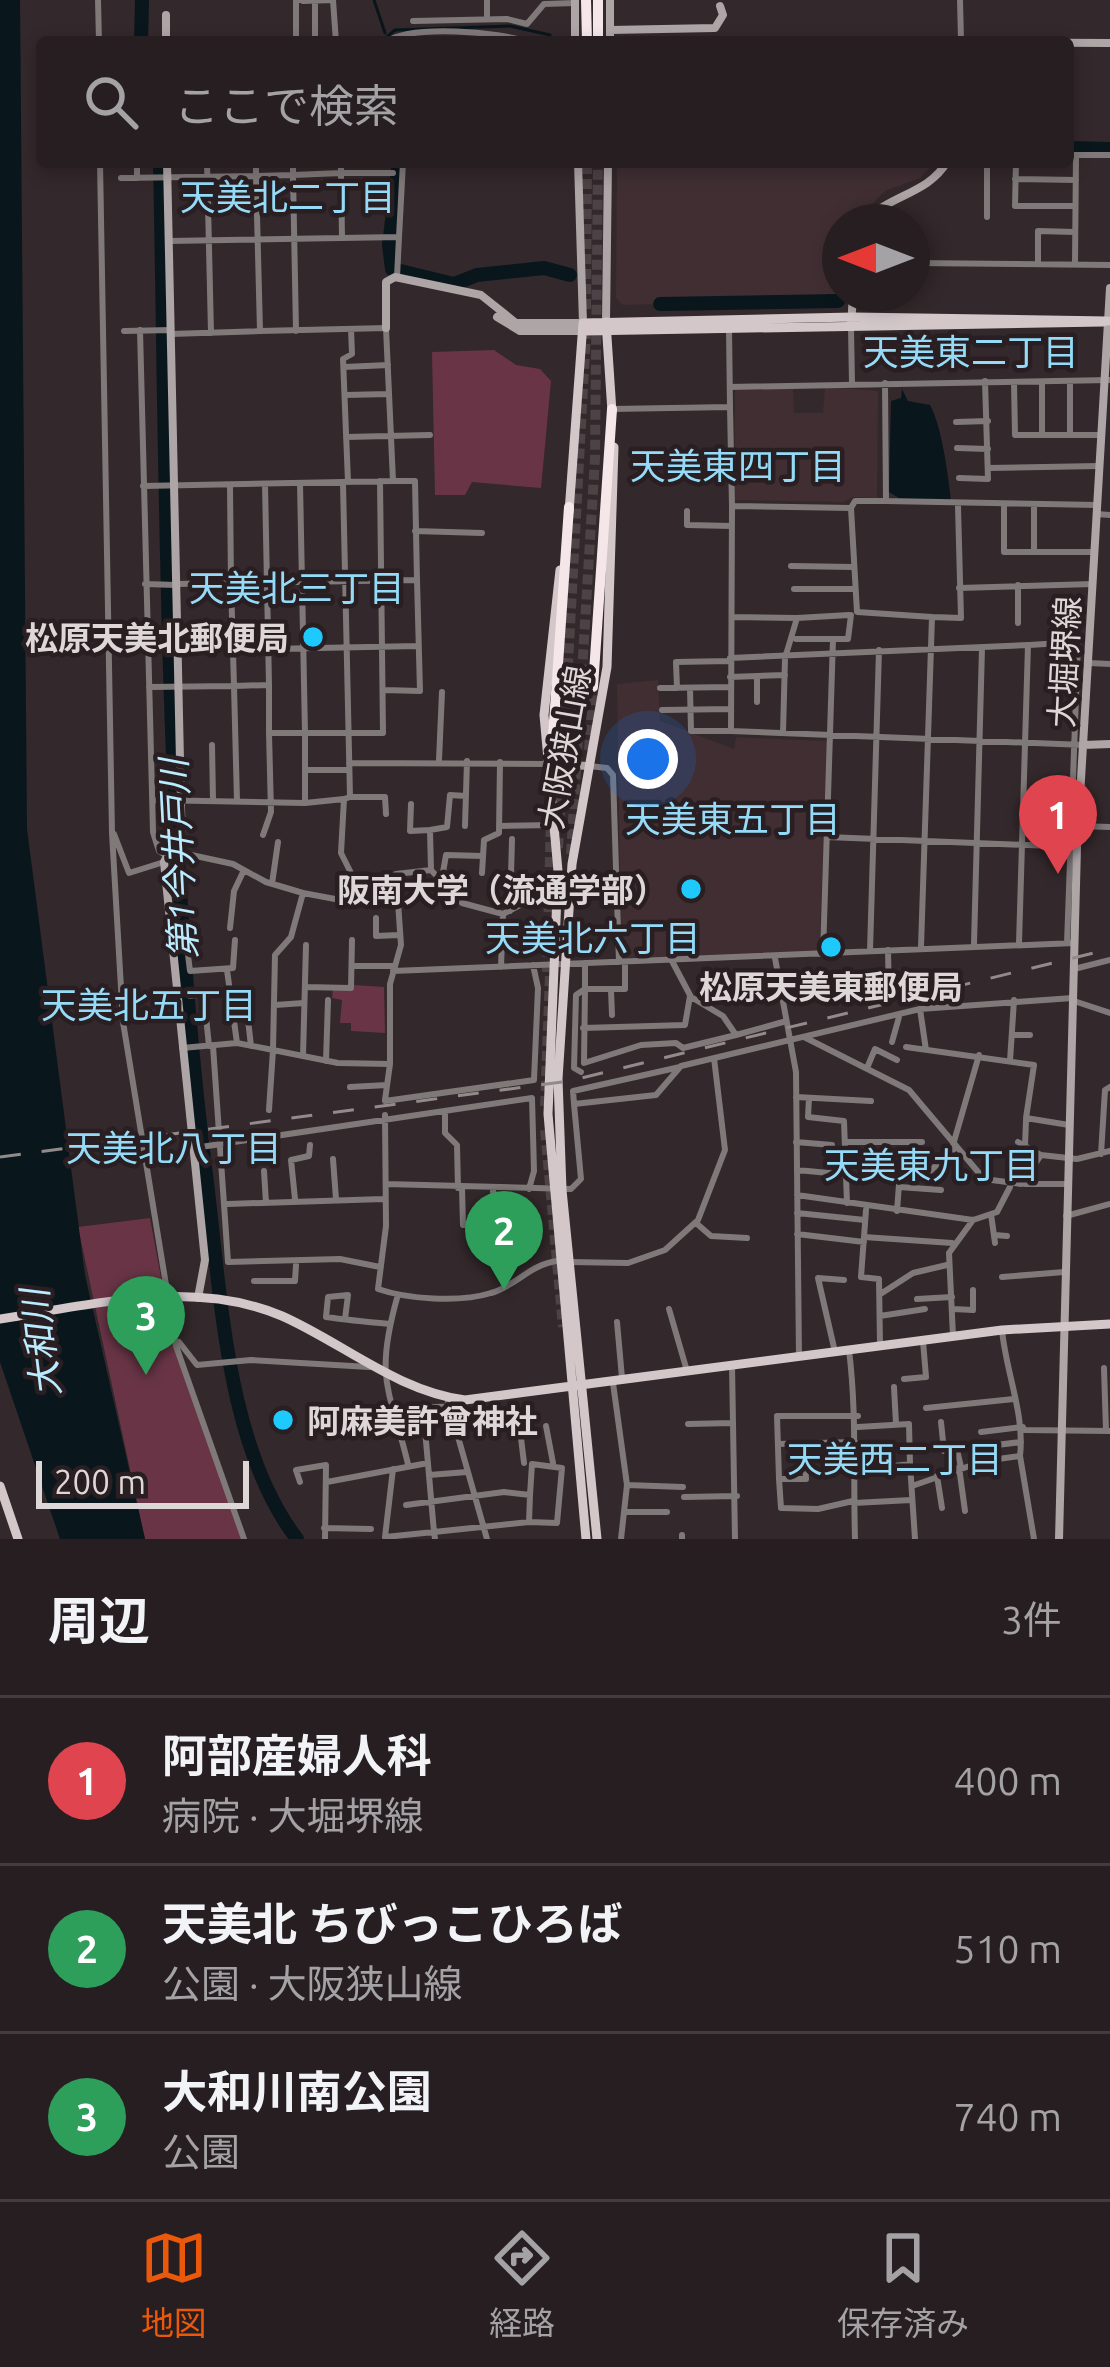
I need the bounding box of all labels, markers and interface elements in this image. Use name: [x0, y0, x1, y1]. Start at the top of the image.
search box: [36, 36, 1074, 168]
icon: search: [78, 69, 144, 135]
text: ここで検索: [174, 80, 399, 131]
district label: 天美北二丁目: [180, 176, 396, 217]
north arrow: [822, 204, 930, 312]
district label: 天美東二丁目: [863, 331, 1079, 372]
district label: 天美東四丁目: [630, 445, 846, 486]
district label: 天美北三丁目: [189, 567, 405, 608]
street label: 大堀堺線: [1042, 595, 1086, 729]
place label: 松原天美北郵便局: [25, 619, 289, 656]
marker: 松原天美北郵便局: [300, 624, 326, 650]
street label: 大阪狭山線: [531, 663, 597, 831]
your location: [618, 729, 678, 789]
water label: 第1今井戸川: [152, 754, 204, 960]
pin: 1: [1019, 775, 1097, 874]
district label: 天美東五丁目: [625, 798, 841, 839]
place label: 阪南大学（流通学部）: [337, 871, 667, 908]
marker: 阪南大学（流通学部）: [678, 876, 704, 902]
district label: 天美北六丁目: [485, 917, 701, 958]
marker: 松原天美東郵便局: [818, 934, 844, 960]
place label: 松原天美東郵便局: [699, 968, 963, 1005]
district label: 天美北五丁目: [41, 984, 257, 1025]
district label: 天美北八丁目: [66, 1127, 282, 1168]
district label: 天美東九丁目: [824, 1144, 1040, 1185]
pin: 2: [465, 1191, 543, 1290]
pin: 3: [107, 1276, 185, 1375]
water label: 大和川: [13, 1283, 67, 1399]
place label: 阿麻美許曾神社: [307, 1402, 538, 1439]
marker: 阿麻美許曾神社: [270, 1407, 296, 1433]
district label: 天美西二丁目: [787, 1438, 1003, 1479]
scale bar: [36, 1455, 249, 1508]
text: 200 m: [54, 1463, 146, 1500]
text: 周辺: [48, 1591, 150, 1649]
text: 3件: [1001, 1598, 1062, 1641]
text: 阿部産婦人科: [162, 1730, 432, 1781]
text: 1: [76, 1759, 98, 1802]
text: 400 m: [953, 1759, 1062, 1802]
text: 病院 · 大堀堺線: [162, 1794, 423, 1837]
text: 天美北 ちびっこひろば: [162, 1898, 623, 1949]
text: 2: [76, 1927, 98, 1970]
text: 510 m: [953, 1927, 1062, 1970]
text: 公園 · 大阪狭山線: [162, 1962, 462, 2005]
text: 大和川南公園: [162, 2066, 432, 2117]
text: 3: [76, 2095, 98, 2138]
text: 740 m: [953, 2095, 1062, 2138]
text: 公園: [162, 2130, 240, 2173]
tab: 地図: [141, 2225, 207, 2345]
tab: 経路: [489, 2225, 555, 2345]
tab: 保存済み: [837, 2225, 969, 2345]

